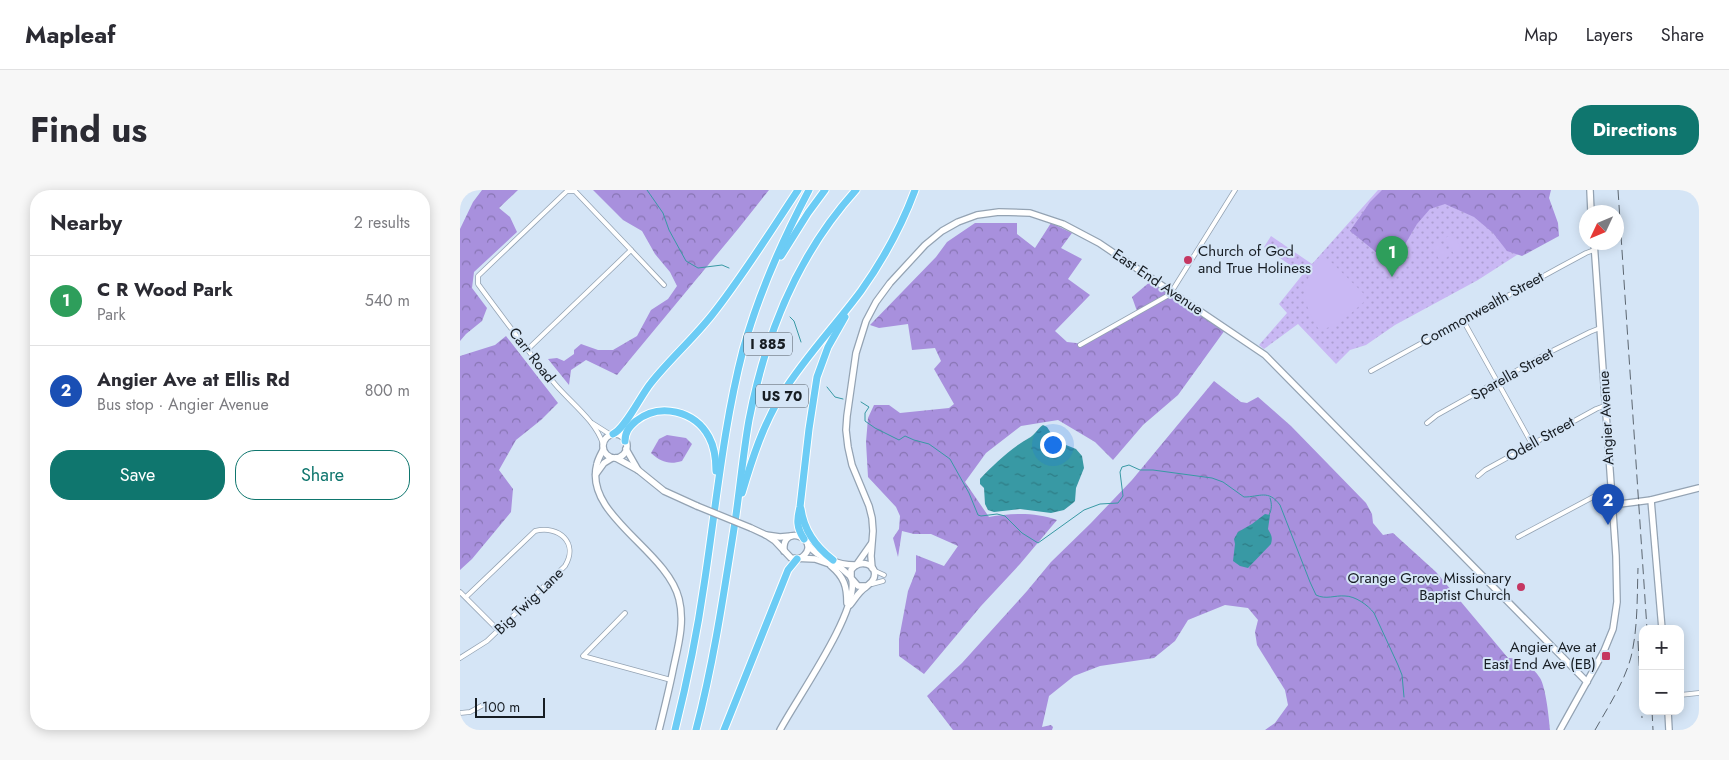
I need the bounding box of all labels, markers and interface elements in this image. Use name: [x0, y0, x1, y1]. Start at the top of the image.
text: Mapleaf: [25, 17, 116, 52]
text: Map: [1524, 22, 1558, 48]
text: Layers: [1586, 22, 1633, 48]
text: Share: [1661, 22, 1704, 48]
text: Find us: [30, 105, 147, 155]
button: Directions: [1571, 105, 1699, 155]
north arrow: [1579, 205, 1624, 250]
text: Nearby: [50, 208, 122, 238]
text: 2 results: [354, 211, 410, 234]
pin: 1: [1376, 236, 1408, 277]
place label: Church of God and True Holiness: [1198, 240, 1311, 279]
street label: East End Avenue: [1108, 243, 1208, 321]
marker: Church of God and True Holiness: [1182, 254, 1194, 266]
street label: Commonwealth Street: [1416, 266, 1548, 352]
text: C R Wood Park: [97, 276, 233, 303]
text: 1: [62, 289, 70, 312]
text: 540 m: [365, 289, 410, 312]
text: Park: [97, 303, 126, 326]
street label: Carr Road: [503, 323, 561, 387]
road number: I 885: [744, 332, 792, 356]
street label: Sparella Street: [1467, 342, 1557, 406]
text: Angier Ave at Ellis Rd: [97, 366, 290, 393]
street label: Angier Avenue: [1593, 370, 1619, 466]
text: 2: [61, 379, 71, 402]
text: 800 m: [365, 379, 410, 402]
road number: US 70: [756, 385, 808, 408]
text: Bus stop · Angier Avenue: [97, 393, 269, 416]
street label: Odell Street: [1502, 411, 1579, 467]
your location: [1040, 432, 1066, 458]
button: Save: [50, 450, 225, 500]
button: Share: [235, 450, 410, 500]
pin: 2: [1592, 484, 1624, 525]
street label: Big Twig Lane: [490, 562, 569, 640]
place label: Orange Grove Missionary Baptist Church: [1348, 567, 1511, 606]
marker: Orange Grove Missionary Baptist Church: [1515, 581, 1527, 593]
map controls: [1639, 625, 1684, 715]
button: +: [1639, 625, 1684, 670]
place label: Angier Ave at East End Ave (EB): [1484, 636, 1596, 675]
marker: Angier Ave at East End Ave (EB): [1600, 650, 1612, 662]
button: −: [1639, 670, 1684, 715]
scale bar: [475, 695, 545, 718]
text: 100 m: [482, 697, 520, 717]

